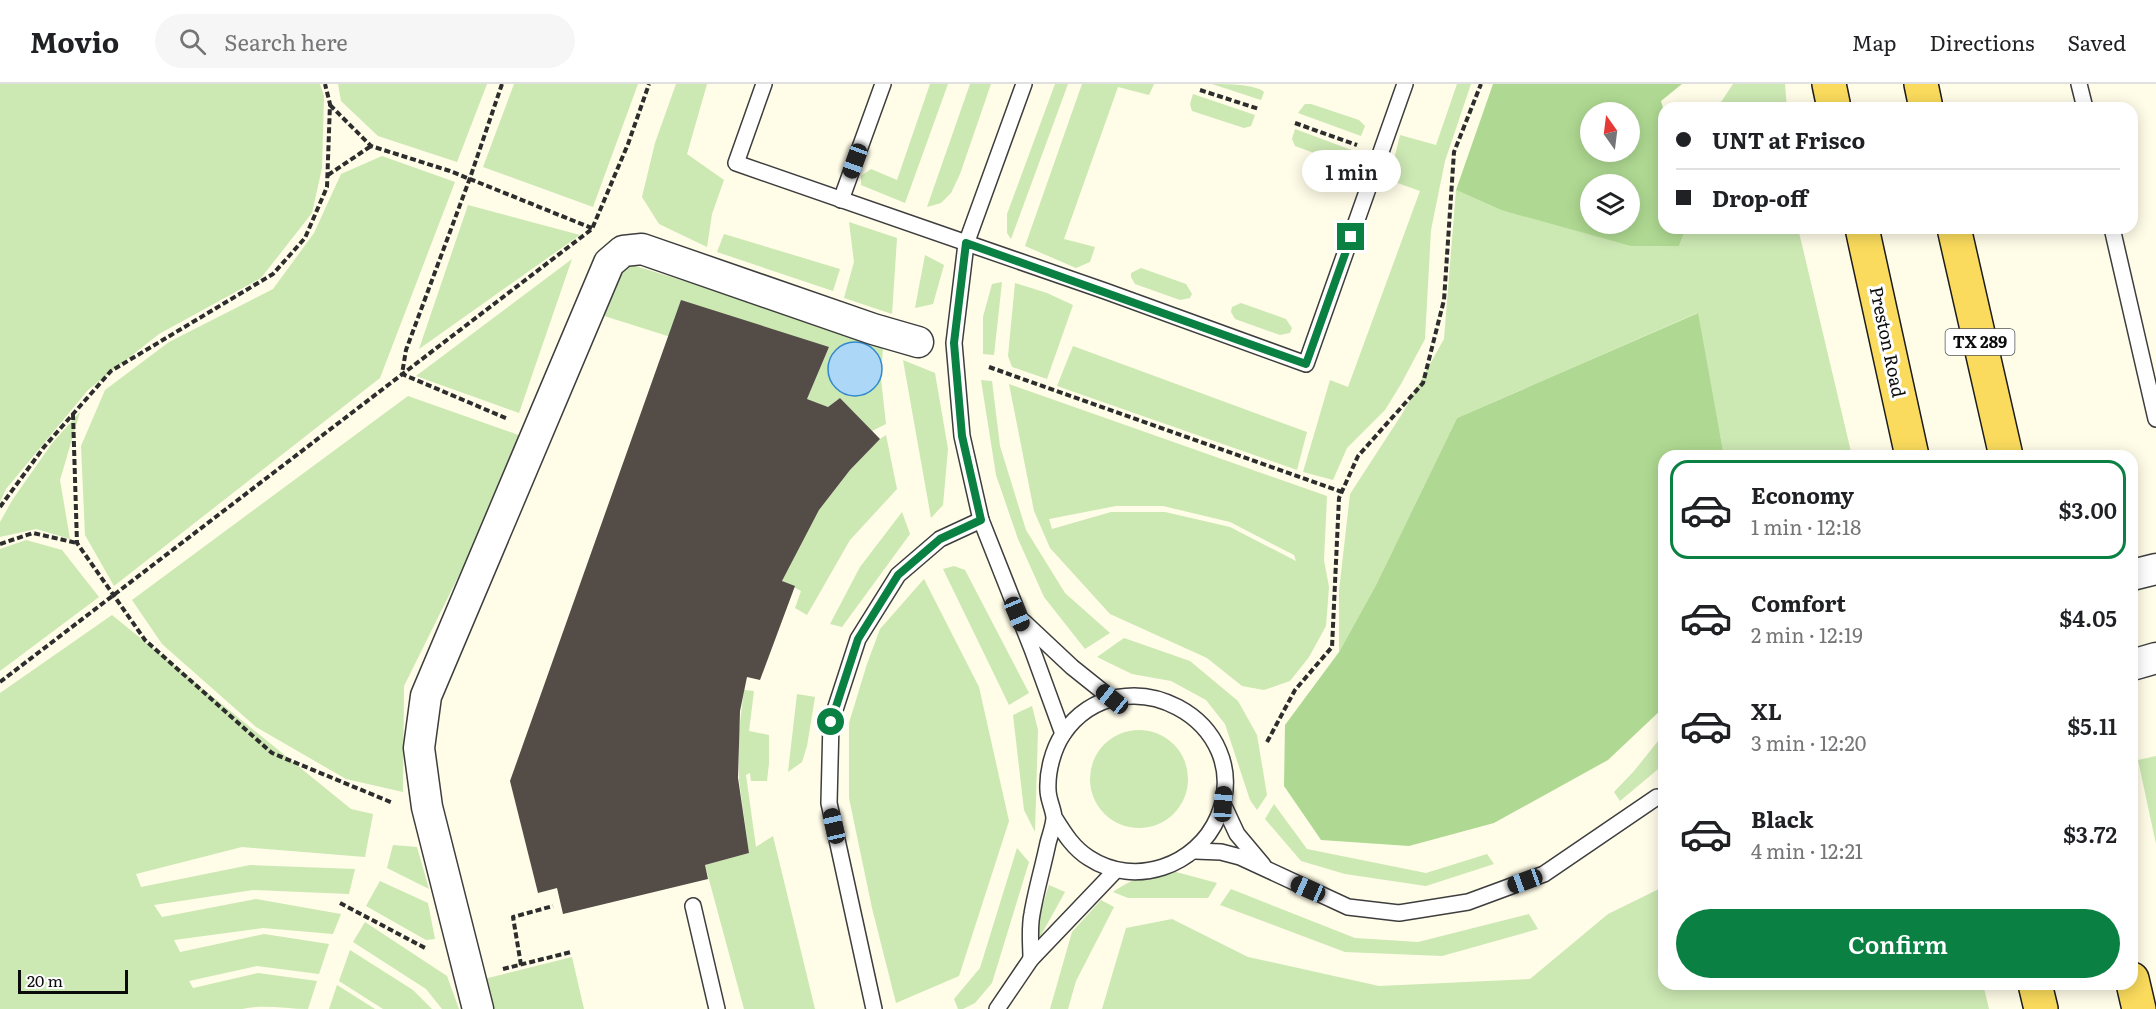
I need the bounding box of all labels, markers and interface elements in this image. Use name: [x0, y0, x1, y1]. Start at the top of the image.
search box: [155, 14, 575, 68]
text: Movio: [30, 20, 119, 62]
icon: search: [176, 25, 209, 58]
text: Search here: [224, 25, 348, 58]
text: Map: [1852, 26, 1897, 57]
text: Directions: [1930, 26, 2035, 57]
text: Saved: [2068, 26, 2126, 57]
north arrow: [1580, 102, 1640, 162]
map controls: [1580, 102, 1640, 234]
text: UNT at Frisco: [1712, 123, 1865, 156]
car: [840, 141, 870, 181]
callout: 1 min: [1302, 150, 1400, 192]
text: 1 min: [1325, 156, 1378, 186]
button: layers: [1580, 174, 1640, 234]
text: Drop-off: [1712, 181, 1808, 214]
route end: [1337, 223, 1364, 250]
street label: Preston Road: [1864, 284, 1913, 400]
road number: TX 289: [1946, 329, 2014, 355]
text: Economy: [1751, 478, 1854, 511]
icon: car: [1679, 483, 1733, 537]
text: $3.00: [2058, 493, 2117, 526]
text: 1 min · 12:18: [1751, 511, 1861, 541]
text: Comfort: [1751, 586, 1846, 619]
icon: car: [1679, 591, 1733, 645]
car: [1002, 594, 1032, 634]
text: $4.05: [2059, 601, 2117, 634]
text: 2 min · 12:19: [1751, 619, 1863, 649]
car: [1092, 681, 1132, 717]
text: XL: [1751, 694, 1782, 727]
icon: car: [1679, 699, 1733, 753]
route start: [817, 708, 844, 735]
text: $5.11: [2067, 709, 2117, 742]
text: 3 min · 12:20: [1751, 727, 1866, 757]
car: [1213, 786, 1233, 822]
text: Black: [1751, 802, 1813, 835]
car: [821, 806, 847, 846]
icon: car: [1679, 807, 1733, 861]
text: $3.72: [2063, 817, 2117, 850]
text: 4 min · 12:21: [1751, 835, 1863, 865]
car: [1505, 866, 1545, 896]
car: [1288, 873, 1328, 905]
button: Confirm: [1676, 909, 2120, 978]
scale bar: [18, 967, 128, 994]
text: 20 m: [27, 968, 63, 992]

